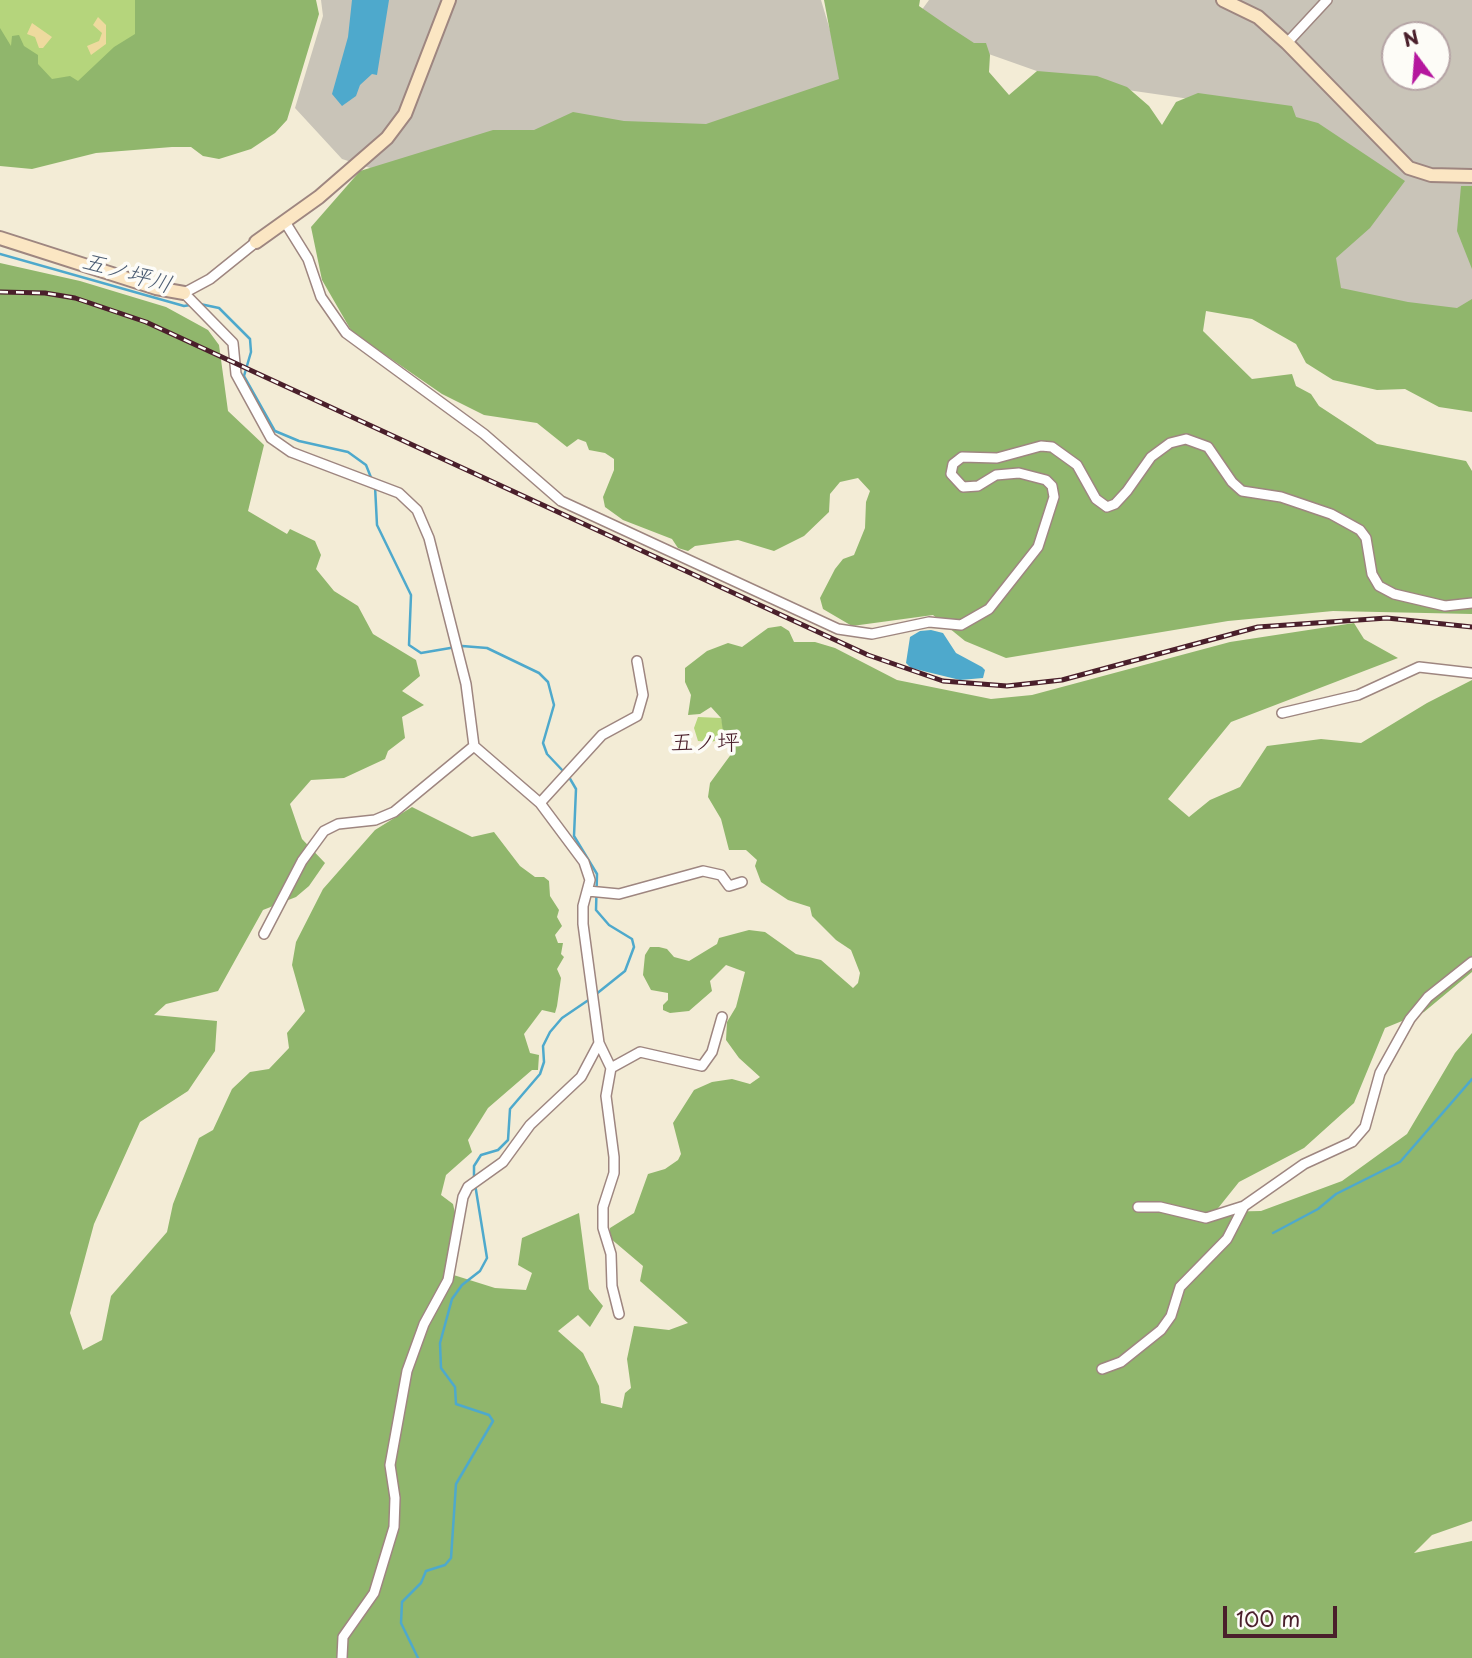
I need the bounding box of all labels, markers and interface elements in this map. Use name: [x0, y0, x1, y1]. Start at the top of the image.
north arrow: [1381, 21, 1451, 91]
text: N: [1400, 22, 1422, 53]
water label: 五ノ坪川: [79, 248, 175, 300]
district label: 五ノ坪: [671, 730, 739, 758]
scale bar: [1227, 1592, 1341, 1636]
text: 100 m: [1236, 1602, 1300, 1634]

